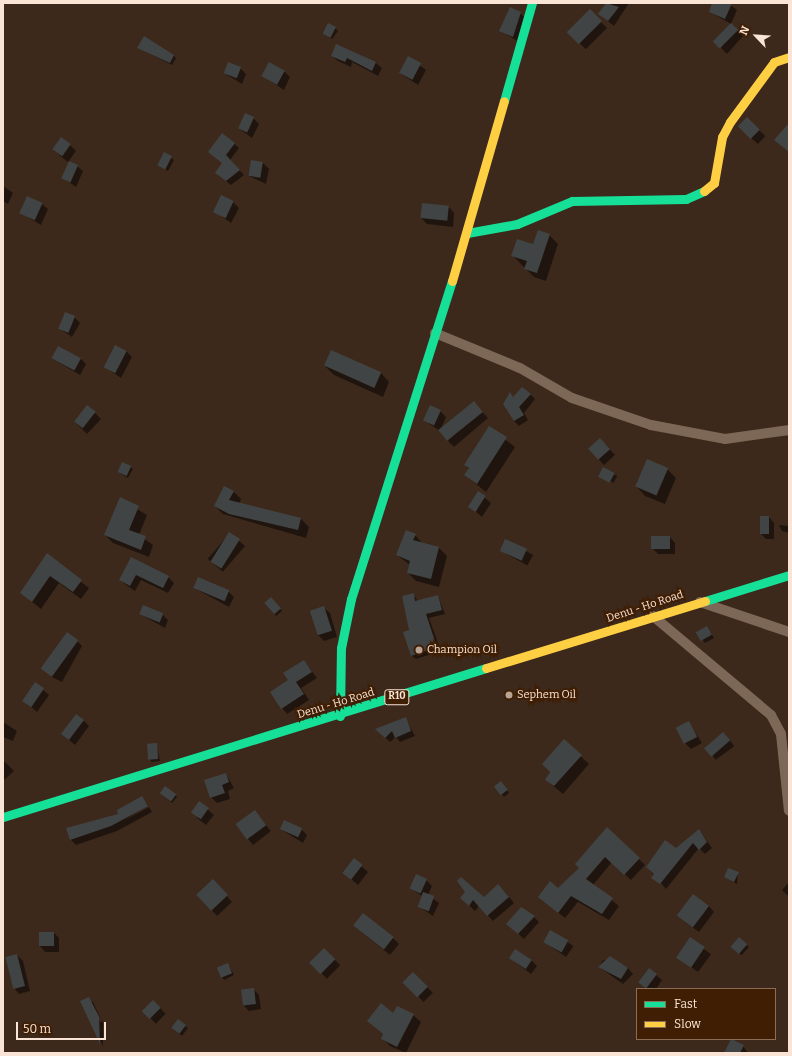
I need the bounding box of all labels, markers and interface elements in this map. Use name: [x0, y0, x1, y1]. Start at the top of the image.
north arrow: [736, 16, 776, 56]
text: N: [737, 24, 752, 37]
street label: Denu - Ho Road: [605, 588, 685, 626]
place label: Champion Oil: [427, 643, 497, 657]
marker: Champion Oil: [414, 645, 424, 655]
street label: Denu - Ho Road: [296, 686, 376, 722]
place label: Sephem Oil: [517, 688, 576, 702]
road number: R10: [384, 689, 410, 705]
marker: Sephem Oil: [504, 690, 514, 700]
legend: [636, 988, 776, 1040]
text: Fast: [674, 997, 697, 1011]
scale bar: [18, 1014, 108, 1040]
text: Slow: [674, 1017, 701, 1031]
text: 50 m: [23, 1022, 51, 1036]

